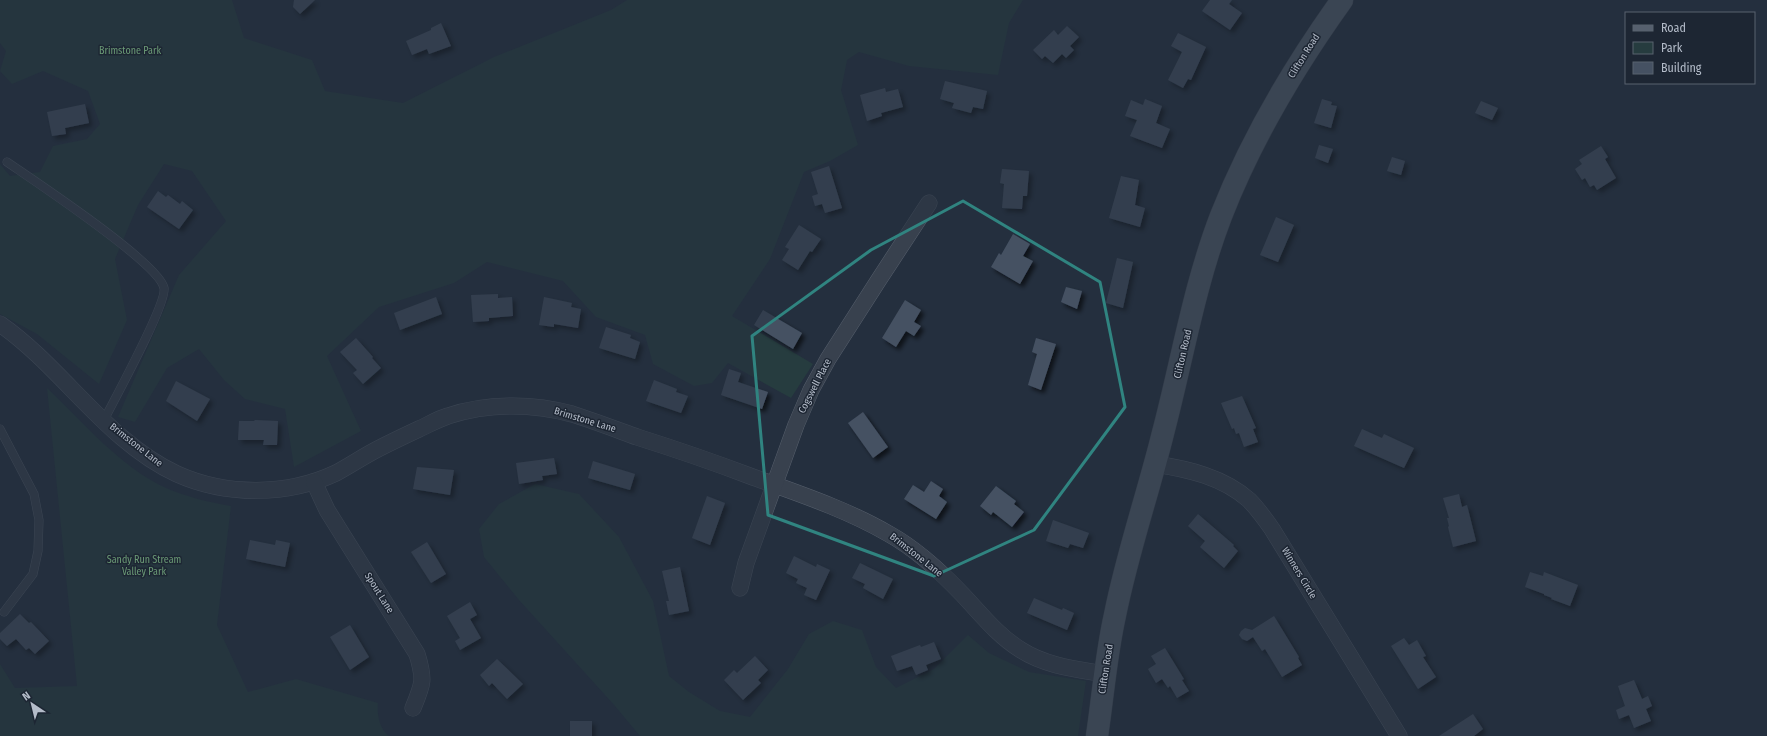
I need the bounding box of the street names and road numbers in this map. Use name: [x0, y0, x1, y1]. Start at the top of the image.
street label: Clifton Road: [1286, 32, 1322, 80]
street label: Clifton Road: [1172, 328, 1194, 380]
street label: Cogswell Place: [796, 357, 834, 415]
street label: Brimstone Lane: [553, 405, 617, 435]
street label: Brimstone Lane: [107, 421, 165, 469]
street label: Brimstone Lane: [887, 531, 945, 579]
street label: Winners Circle: [1279, 545, 1319, 601]
street label: Spout Lane: [362, 570, 396, 616]
street label: Clifton Road: [1096, 643, 1116, 695]

